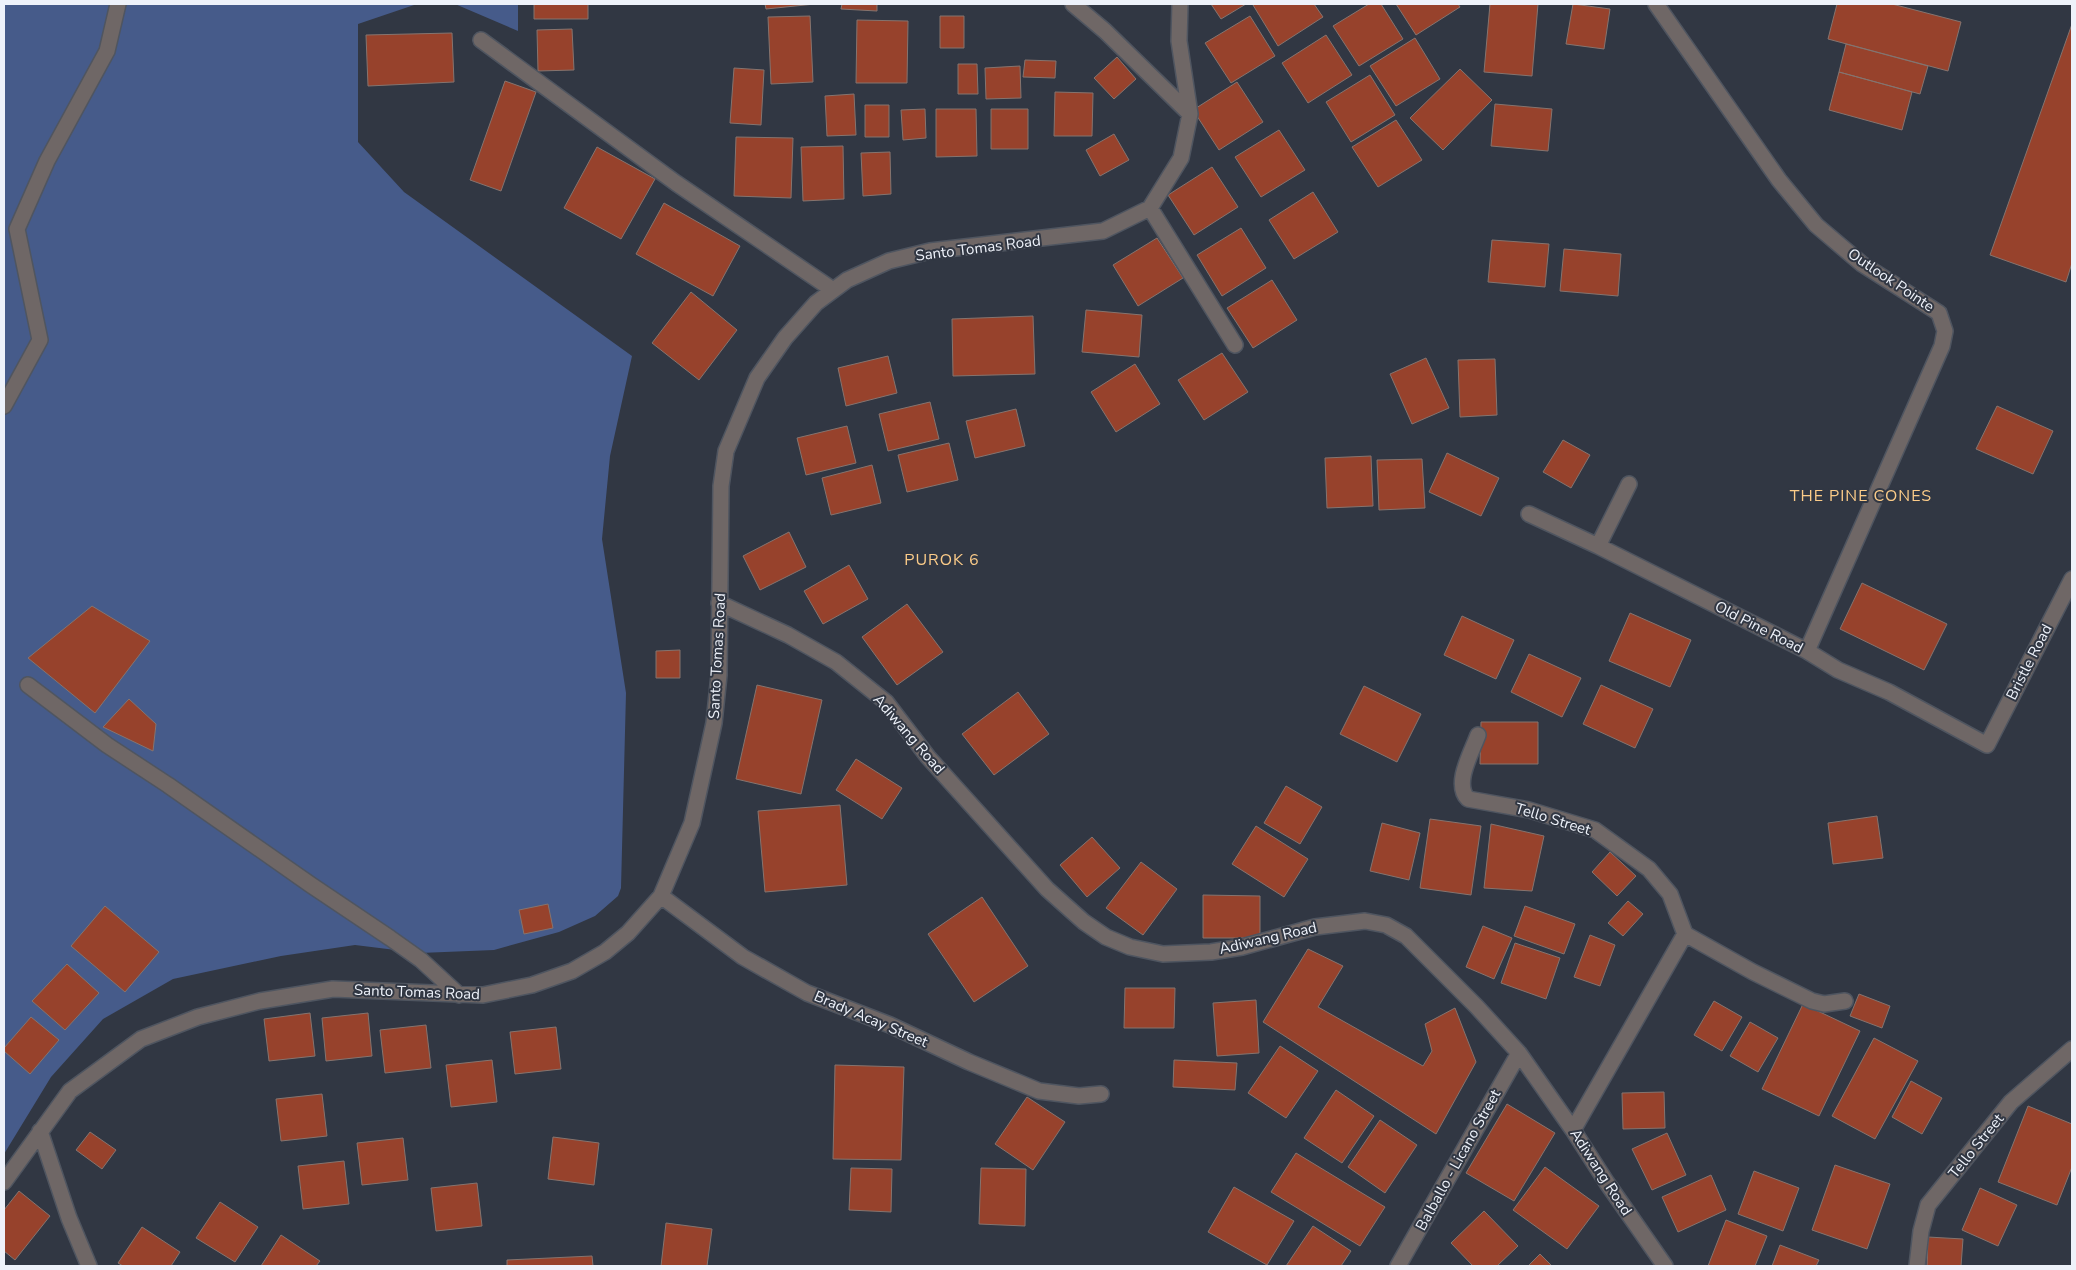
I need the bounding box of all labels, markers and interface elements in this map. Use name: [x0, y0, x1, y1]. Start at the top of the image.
street label: Santo Tomas Road: [914, 230, 1042, 266]
street label: Outlook Pointe: [1844, 244, 1938, 316]
district label: THE PINE CONES: [1790, 485, 1932, 507]
district label: PUROK 6: [904, 549, 980, 571]
street label: Santo Tomas Road: [704, 593, 730, 719]
street label: Old Pine Road: [1711, 596, 1807, 658]
street label: Bristle Road: [2001, 621, 2057, 703]
street label: Adiwang Road: [869, 690, 949, 778]
street label: Tello Street: [1513, 798, 1594, 840]
street label: Adiwang Road: [1217, 917, 1319, 959]
street label: Santo Tomas Road: [354, 980, 480, 1004]
street label: Brady Acay Street: [811, 986, 932, 1052]
street label: Balballo - Licano Street: [1411, 1085, 1506, 1234]
street label: Tello Street: [1944, 1109, 2009, 1183]
street label: Adiwang Road: [1565, 1125, 1637, 1219]

